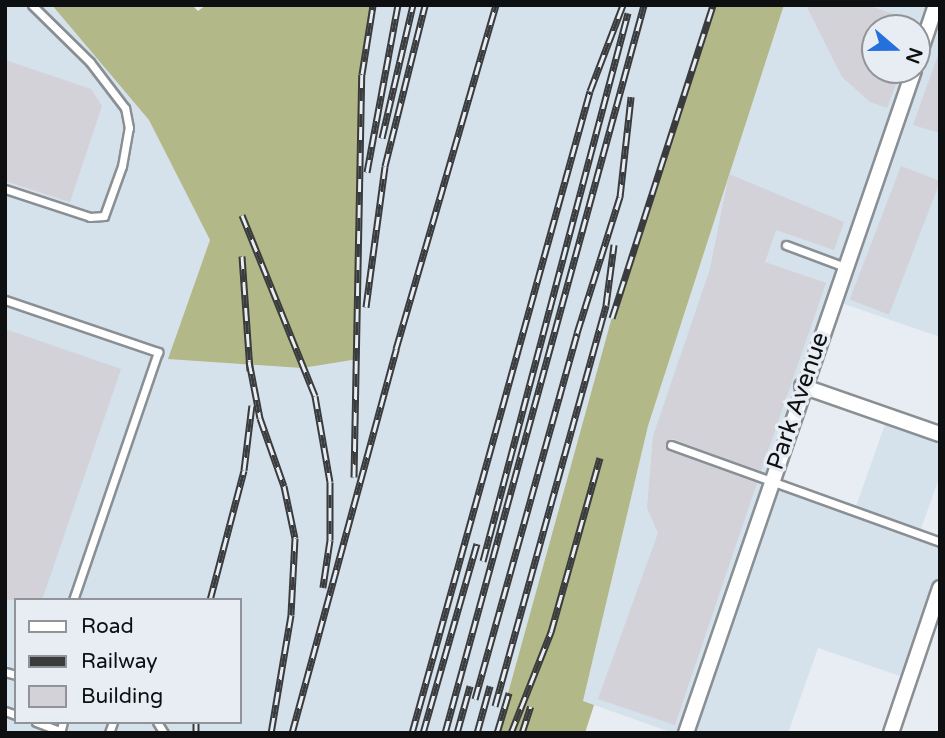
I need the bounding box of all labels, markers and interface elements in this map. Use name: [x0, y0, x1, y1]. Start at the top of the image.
north arrow: [861, 14, 931, 84]
text: N: [901, 45, 927, 66]
street label: Park Avenue: [761, 329, 835, 473]
legend: [14, 598, 242, 724]
text: Road: [81, 614, 134, 639]
text: Railway: [81, 649, 158, 674]
text: Building: [81, 684, 163, 709]

